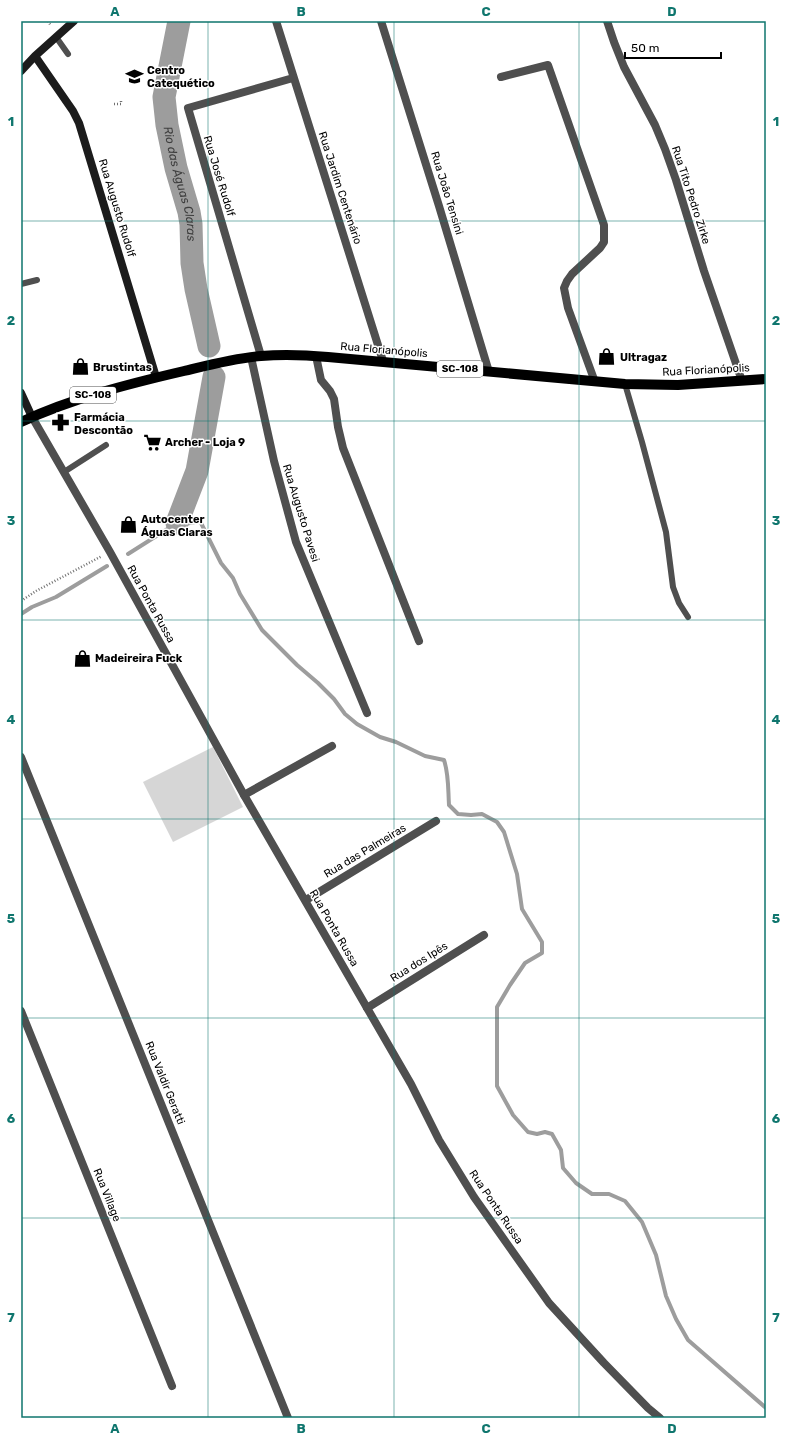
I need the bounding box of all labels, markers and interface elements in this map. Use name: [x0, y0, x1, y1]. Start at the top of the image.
text: A: [110, 4, 120, 19]
text: B: [296, 4, 306, 19]
text: C: [481, 4, 491, 19]
text: D: [667, 4, 677, 19]
scale bar: [625, 34, 721, 60]
text: 50 m: [631, 41, 659, 55]
place label: Centro Catequético: [147, 64, 215, 90]
school or university icon: Centro Catequético: [124, 66, 144, 86]
text: 1: [8, 114, 14, 129]
text: 1: [773, 114, 779, 129]
water label: Rio das Águas Claras: [160, 125, 198, 242]
street label: Rua Jardim Centenário: [316, 130, 364, 246]
street label: Rua José Rudolf: [201, 134, 238, 219]
street label: Rua Tito Pedro Zirke: [669, 144, 713, 246]
street label: Rua João Tensini: [428, 150, 466, 236]
street label: Rua Augusto Rudolf: [96, 157, 138, 259]
text: 2: [7, 313, 15, 328]
text: 2: [772, 313, 780, 328]
street label: Rua Florianópolis: [340, 340, 429, 360]
shop icon: Ultragaz: [597, 347, 617, 367]
place label: Ultragaz: [620, 351, 667, 364]
shop icon: Brustintas: [70, 357, 90, 377]
place label: Brustintas: [93, 361, 152, 374]
road number: SC-108: [437, 361, 483, 377]
street label: Rua Florianópolis: [662, 361, 751, 379]
road number: SC-108: [70, 387, 116, 403]
place label: Farmácia Descontão: [74, 411, 133, 437]
pharmacy icon: Farmácia Descontão: [51, 413, 71, 433]
supermarket icon: Archer - Loja 9: [142, 432, 162, 452]
place label: Archer - Loja 9: [165, 436, 245, 449]
street label: Rua Augusto Pavesi: [280, 463, 322, 563]
text: 3: [7, 513, 16, 528]
place label: Autocenter Águas Claras: [141, 513, 213, 539]
text: 3: [772, 513, 781, 528]
shop icon: Autocenter Águas Claras: [118, 515, 138, 535]
street label: Rua Ponta Russa: [124, 563, 178, 645]
shop icon: Madeireira Fuck: [72, 648, 92, 668]
place label: Madeireira Fuck: [95, 652, 183, 665]
text: 4: [7, 712, 16, 727]
text: 4: [772, 712, 781, 727]
street label: Rua das Palmeiras: [322, 821, 409, 881]
street label: Rua Ponta Russa: [307, 887, 361, 969]
text: 5: [7, 911, 15, 926]
text: 5: [772, 911, 780, 926]
street label: Rua dos Ipês: [388, 939, 450, 985]
street label: Rua Valdir Geratti: [142, 1040, 188, 1126]
text: 6: [7, 1111, 16, 1126]
text: 6: [772, 1111, 781, 1126]
street label: Rua Village: [90, 1166, 124, 1224]
street label: Rua Ponta Russa: [466, 1167, 526, 1247]
text: 7: [7, 1310, 15, 1325]
text: 7: [772, 1310, 780, 1325]
text: A: [110, 1421, 120, 1436]
text: B: [296, 1421, 306, 1436]
text: C: [481, 1421, 491, 1436]
text: D: [667, 1421, 677, 1436]

